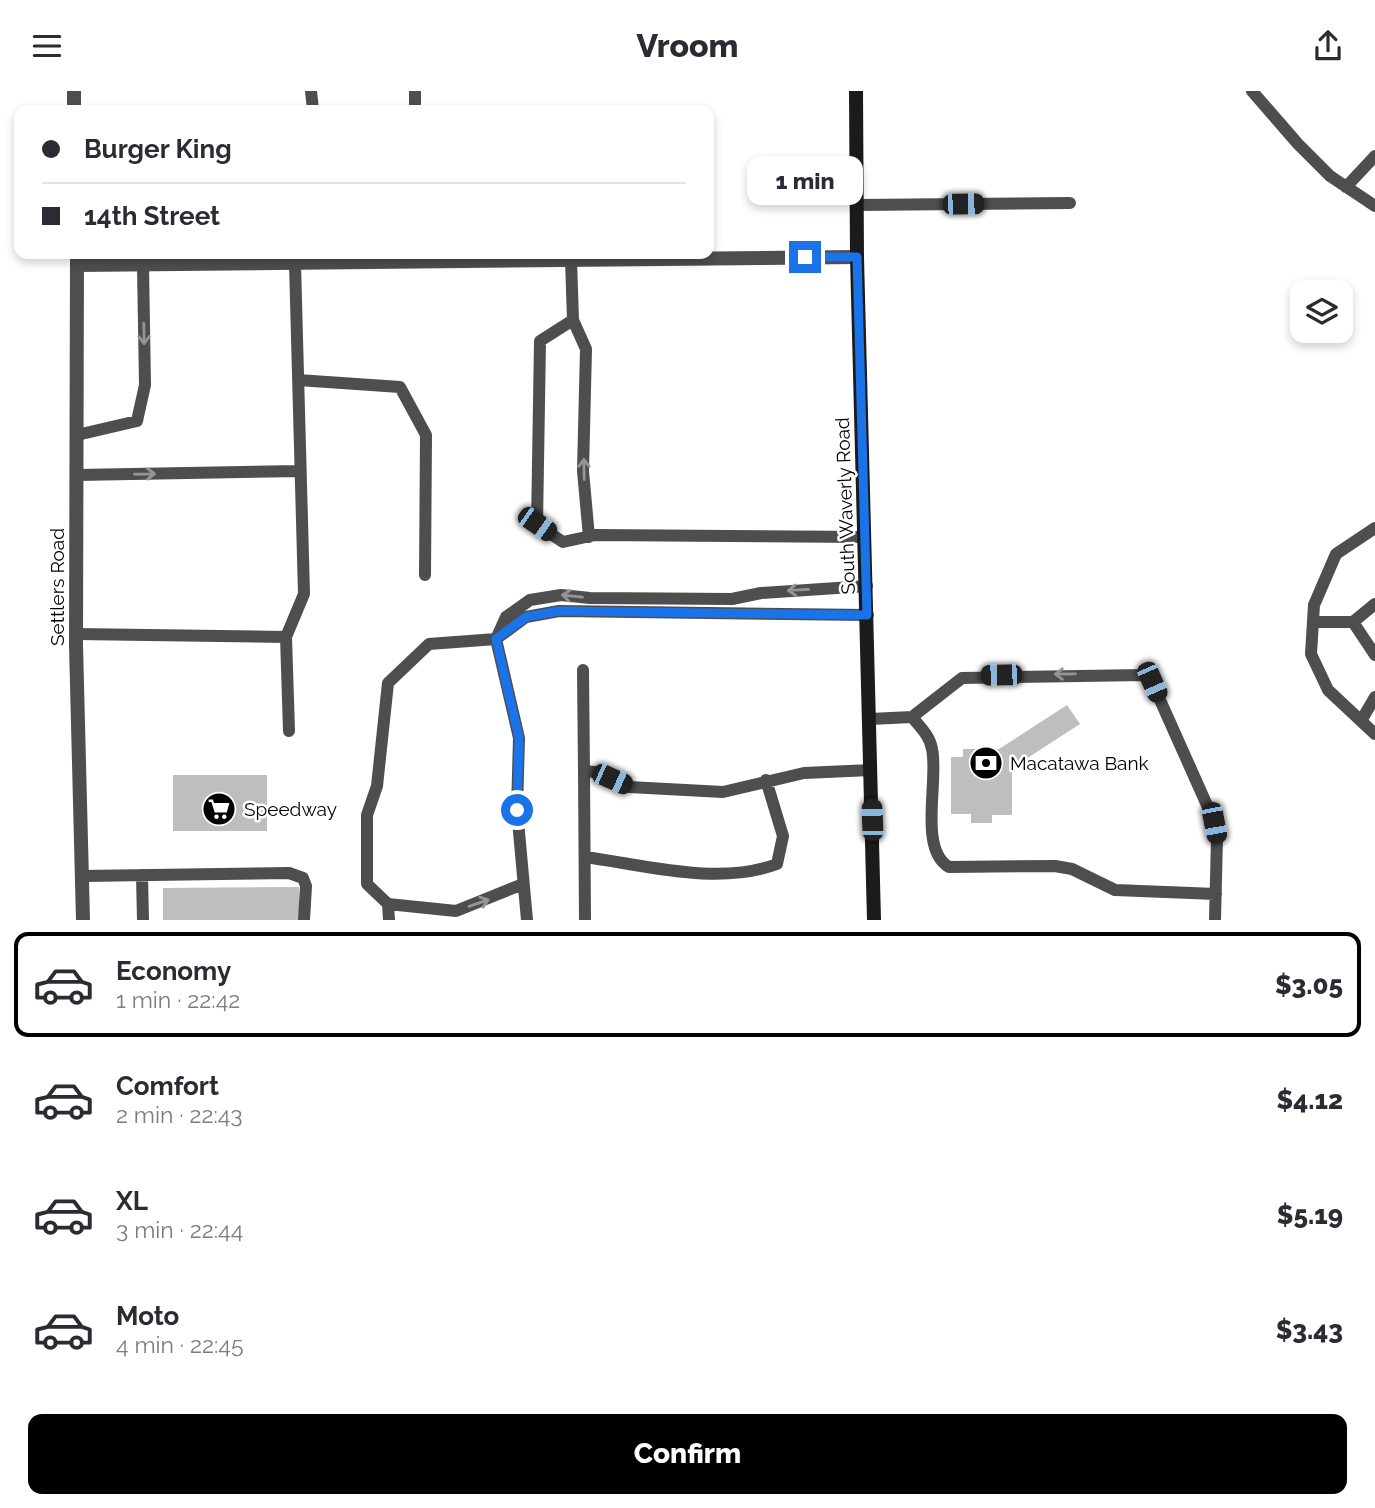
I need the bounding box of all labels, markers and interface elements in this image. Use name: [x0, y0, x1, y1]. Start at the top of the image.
icon: menu: [28, 27, 66, 65]
text: Vroom: [637, 27, 738, 64]
icon: share: [1309, 27, 1347, 65]
text: Burger King: [84, 134, 232, 164]
callout: 1 min: [747, 155, 863, 205]
text: 1 min: [775, 167, 835, 194]
car: [942, 193, 985, 215]
text: 14th Street: [84, 201, 220, 231]
route end: [789, 241, 821, 273]
map controls: [1290, 280, 1353, 343]
button: layers: [1290, 280, 1353, 343]
one-way arrow: [138, 322, 151, 345]
street label: South Waverly Road: [831, 417, 859, 595]
one-way arrow: [577, 457, 590, 480]
one-way arrow: [133, 467, 156, 480]
car: [514, 503, 561, 545]
street label: Settlers Road: [46, 528, 68, 646]
one-way arrow: [787, 584, 810, 597]
one-way arrow: [561, 589, 584, 602]
car: [1134, 659, 1171, 705]
car: [980, 664, 1023, 686]
one-way arrow: [1054, 667, 1077, 681]
bank icon: Macatawa Bank: [967, 744, 1005, 782]
place label: Macatawa Bank: [1010, 752, 1149, 774]
car: [589, 761, 636, 797]
supermarket icon: Speedway: [200, 790, 238, 828]
route start: [501, 794, 533, 826]
place label: Speedway: [244, 798, 337, 820]
car: [861, 799, 884, 841]
car: [1200, 800, 1229, 846]
one-way arrow: [468, 896, 490, 908]
icon: car: [32, 953, 95, 1016]
text: Economy: [116, 956, 231, 986]
text: $3.05: [1275, 970, 1343, 1000]
text: 1 min · 22:42: [116, 986, 240, 1013]
icon: car: [32, 1068, 95, 1131]
text: Comfort: [116, 1071, 219, 1101]
text: $4.12: [1277, 1085, 1343, 1115]
text: 2 min · 22:43: [116, 1101, 243, 1128]
icon: car: [32, 1183, 95, 1246]
text: XL: [116, 1186, 148, 1216]
text: $5.19: [1277, 1200, 1343, 1230]
text: 3 min · 22:44: [116, 1216, 243, 1243]
icon: car: [32, 1298, 95, 1361]
text: Moto: [116, 1301, 179, 1331]
text: $3.43: [1276, 1315, 1343, 1345]
text: 4 min · 22:45: [116, 1331, 243, 1358]
button: Confirm: [28, 1414, 1347, 1494]

